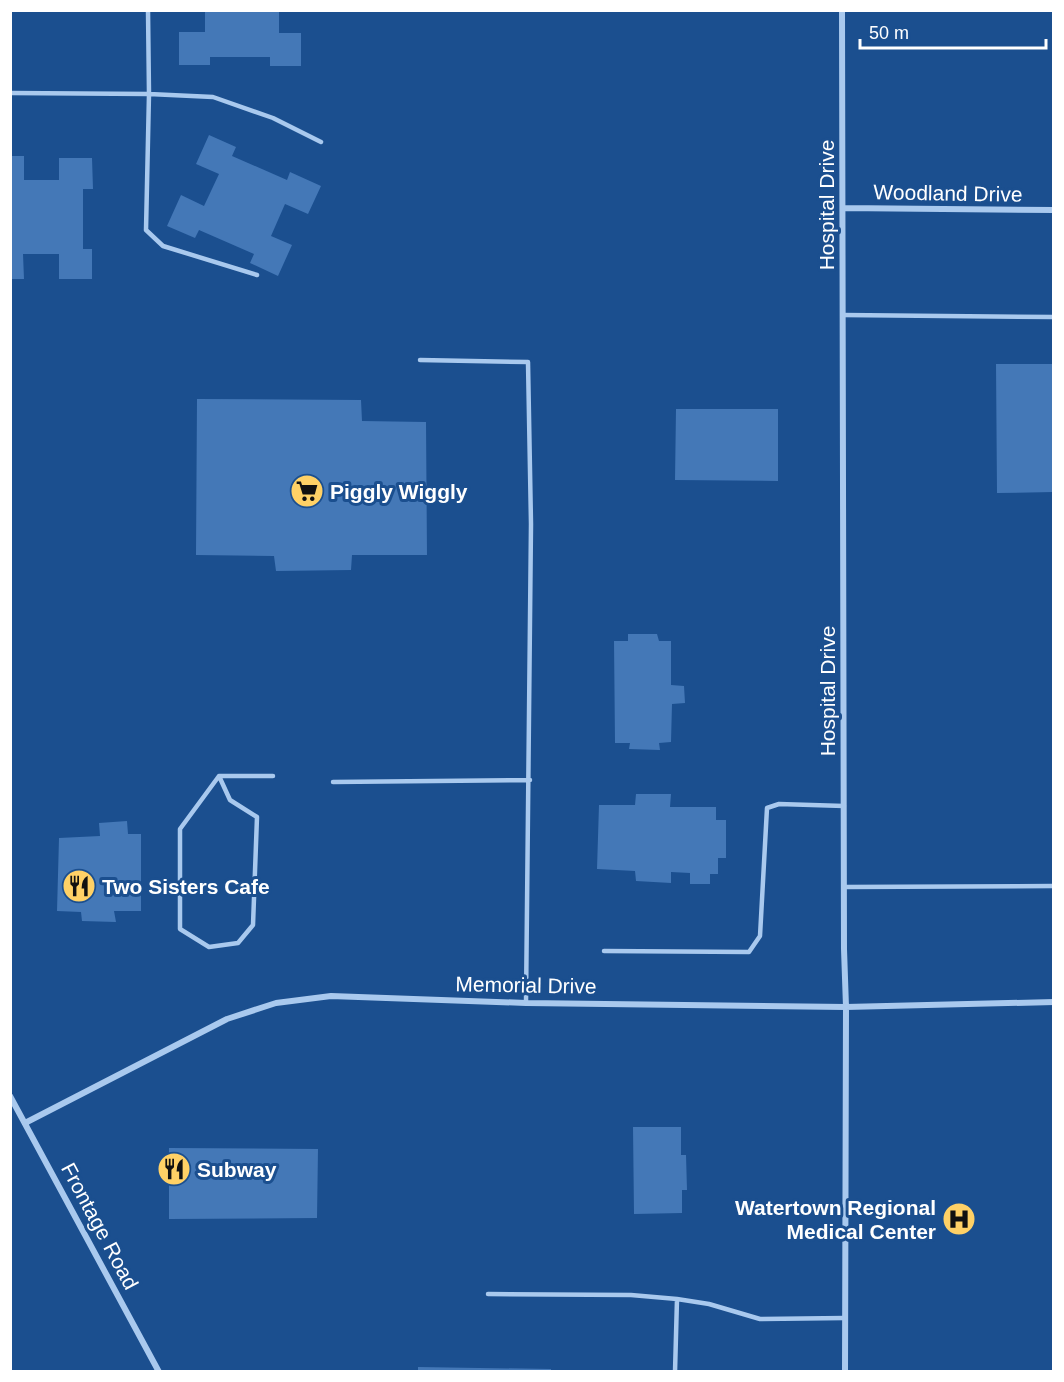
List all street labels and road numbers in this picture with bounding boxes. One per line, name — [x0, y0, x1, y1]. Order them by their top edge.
street label: Hospital Drive — [815, 140, 838, 270]
street label: Woodland Drive — [873, 180, 1023, 206]
street label: Hospital Drive — [816, 626, 839, 756]
street label: Memorial Drive — [455, 972, 597, 998]
street label: Frontage Road — [57, 1159, 143, 1293]

